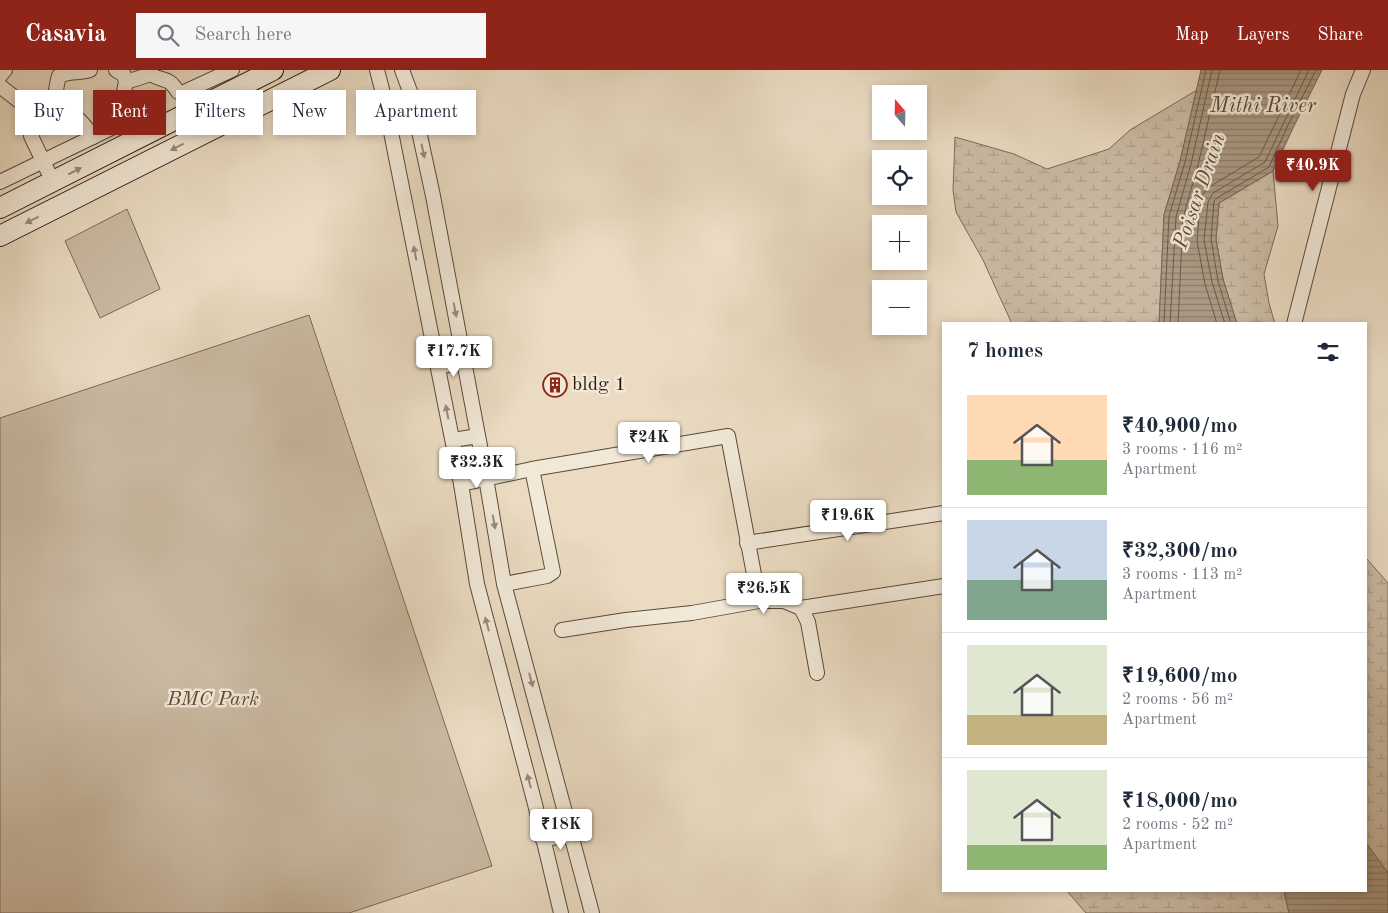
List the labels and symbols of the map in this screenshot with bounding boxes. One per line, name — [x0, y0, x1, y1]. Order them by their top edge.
north arrow — [872, 85, 928, 140]
water label: Mithi River — [1209, 96, 1317, 117]
water label: Poisar Drain — [1170, 131, 1230, 252]
one-way arrow — [170, 143, 184, 151]
one-way arrow — [419, 143, 427, 158]
pin: ₹40.9K — [1272, 150, 1354, 192]
one-way arrow — [68, 167, 82, 175]
one-way arrow — [25, 216, 39, 224]
one-way arrow — [411, 245, 419, 261]
one-way arrow — [451, 303, 459, 319]
pin: ₹17.7K — [413, 336, 495, 378]
building icon: bldg 1 — [542, 372, 568, 398]
place label: bldg 1 — [572, 375, 626, 395]
one-way arrow — [443, 405, 451, 420]
pin: ₹24K — [619, 422, 679, 464]
pin: ₹32.3K — [436, 446, 518, 489]
pin: ₹19.6K — [807, 500, 889, 542]
one-way arrow — [490, 514, 498, 530]
pin: ₹26.5K — [723, 572, 805, 615]
one-way arrow — [483, 616, 491, 631]
one-way arrow — [527, 672, 535, 687]
park label: BMC Park — [166, 690, 259, 710]
one-way arrow — [524, 773, 532, 788]
pin: ₹18K — [531, 808, 591, 851]

